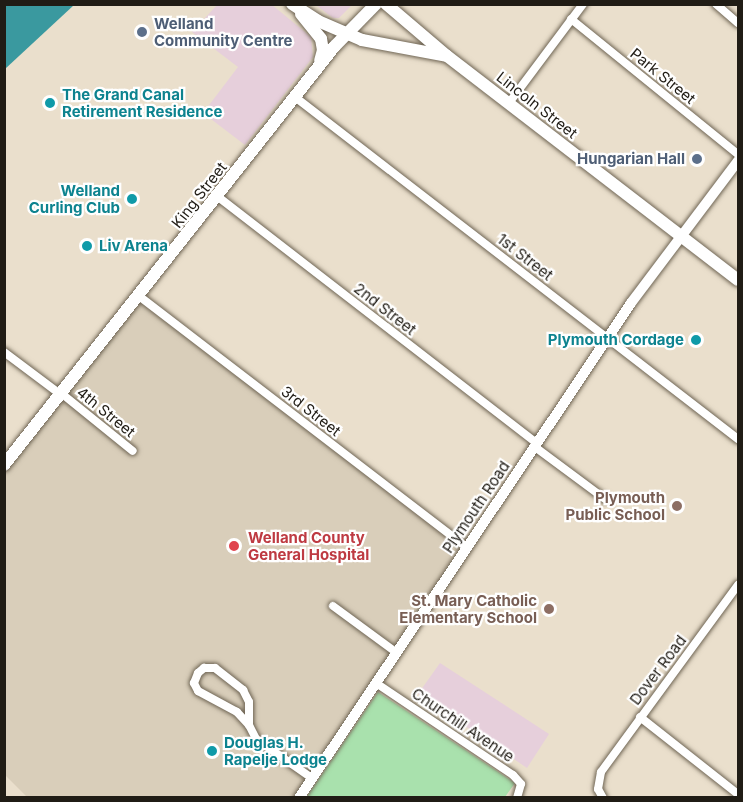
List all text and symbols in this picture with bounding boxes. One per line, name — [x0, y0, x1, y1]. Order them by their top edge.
place label: Welland Community Centre — [154, 14, 292, 49]
marker: Welland Community Centre — [135, 25, 149, 39]
street label: Park Street — [627, 44, 699, 108]
street label: Lincoln Street — [493, 68, 581, 142]
place label: The Grand Canal Retirement Residence — [62, 85, 222, 120]
marker: The Grand Canal Retirement Residence — [43, 96, 57, 110]
place label: Hungarian Hall — [577, 150, 685, 168]
marker: Hungarian Hall — [690, 152, 704, 166]
street label: King Street — [168, 159, 230, 231]
place label: Welland Curling Club — [29, 181, 120, 216]
marker: Welland Curling Club — [125, 192, 139, 206]
street label: 1st Street — [494, 230, 556, 284]
place label: Liv Arena — [99, 237, 168, 255]
marker: Liv Arena — [80, 239, 94, 253]
street label: 2nd Street — [350, 279, 420, 339]
place label: Plymouth Cordage — [548, 331, 684, 349]
marker: Plymouth Cordage — [689, 333, 703, 347]
street label: 3rd Street — [278, 382, 344, 440]
street label: 4th Street — [73, 383, 139, 441]
street label: Plymouth Road — [439, 458, 513, 556]
place label: Plymouth Public School — [566, 488, 665, 523]
marker: Plymouth Public School — [670, 499, 684, 513]
place label: Welland County General Hospital — [248, 528, 369, 563]
marker: Welland County General Hospital — [225, 537, 243, 555]
place label: St. Mary Catholic Elementary School — [399, 591, 537, 626]
marker: St. Mary Catholic Elementary School — [542, 602, 556, 616]
street label: Dover Road — [626, 632, 690, 708]
street label: Churchill Avenue — [408, 684, 518, 766]
place label: Douglas H. Rapelje Lodge — [224, 733, 327, 768]
marker: Douglas H. Rapelje Lodge — [205, 744, 219, 758]

